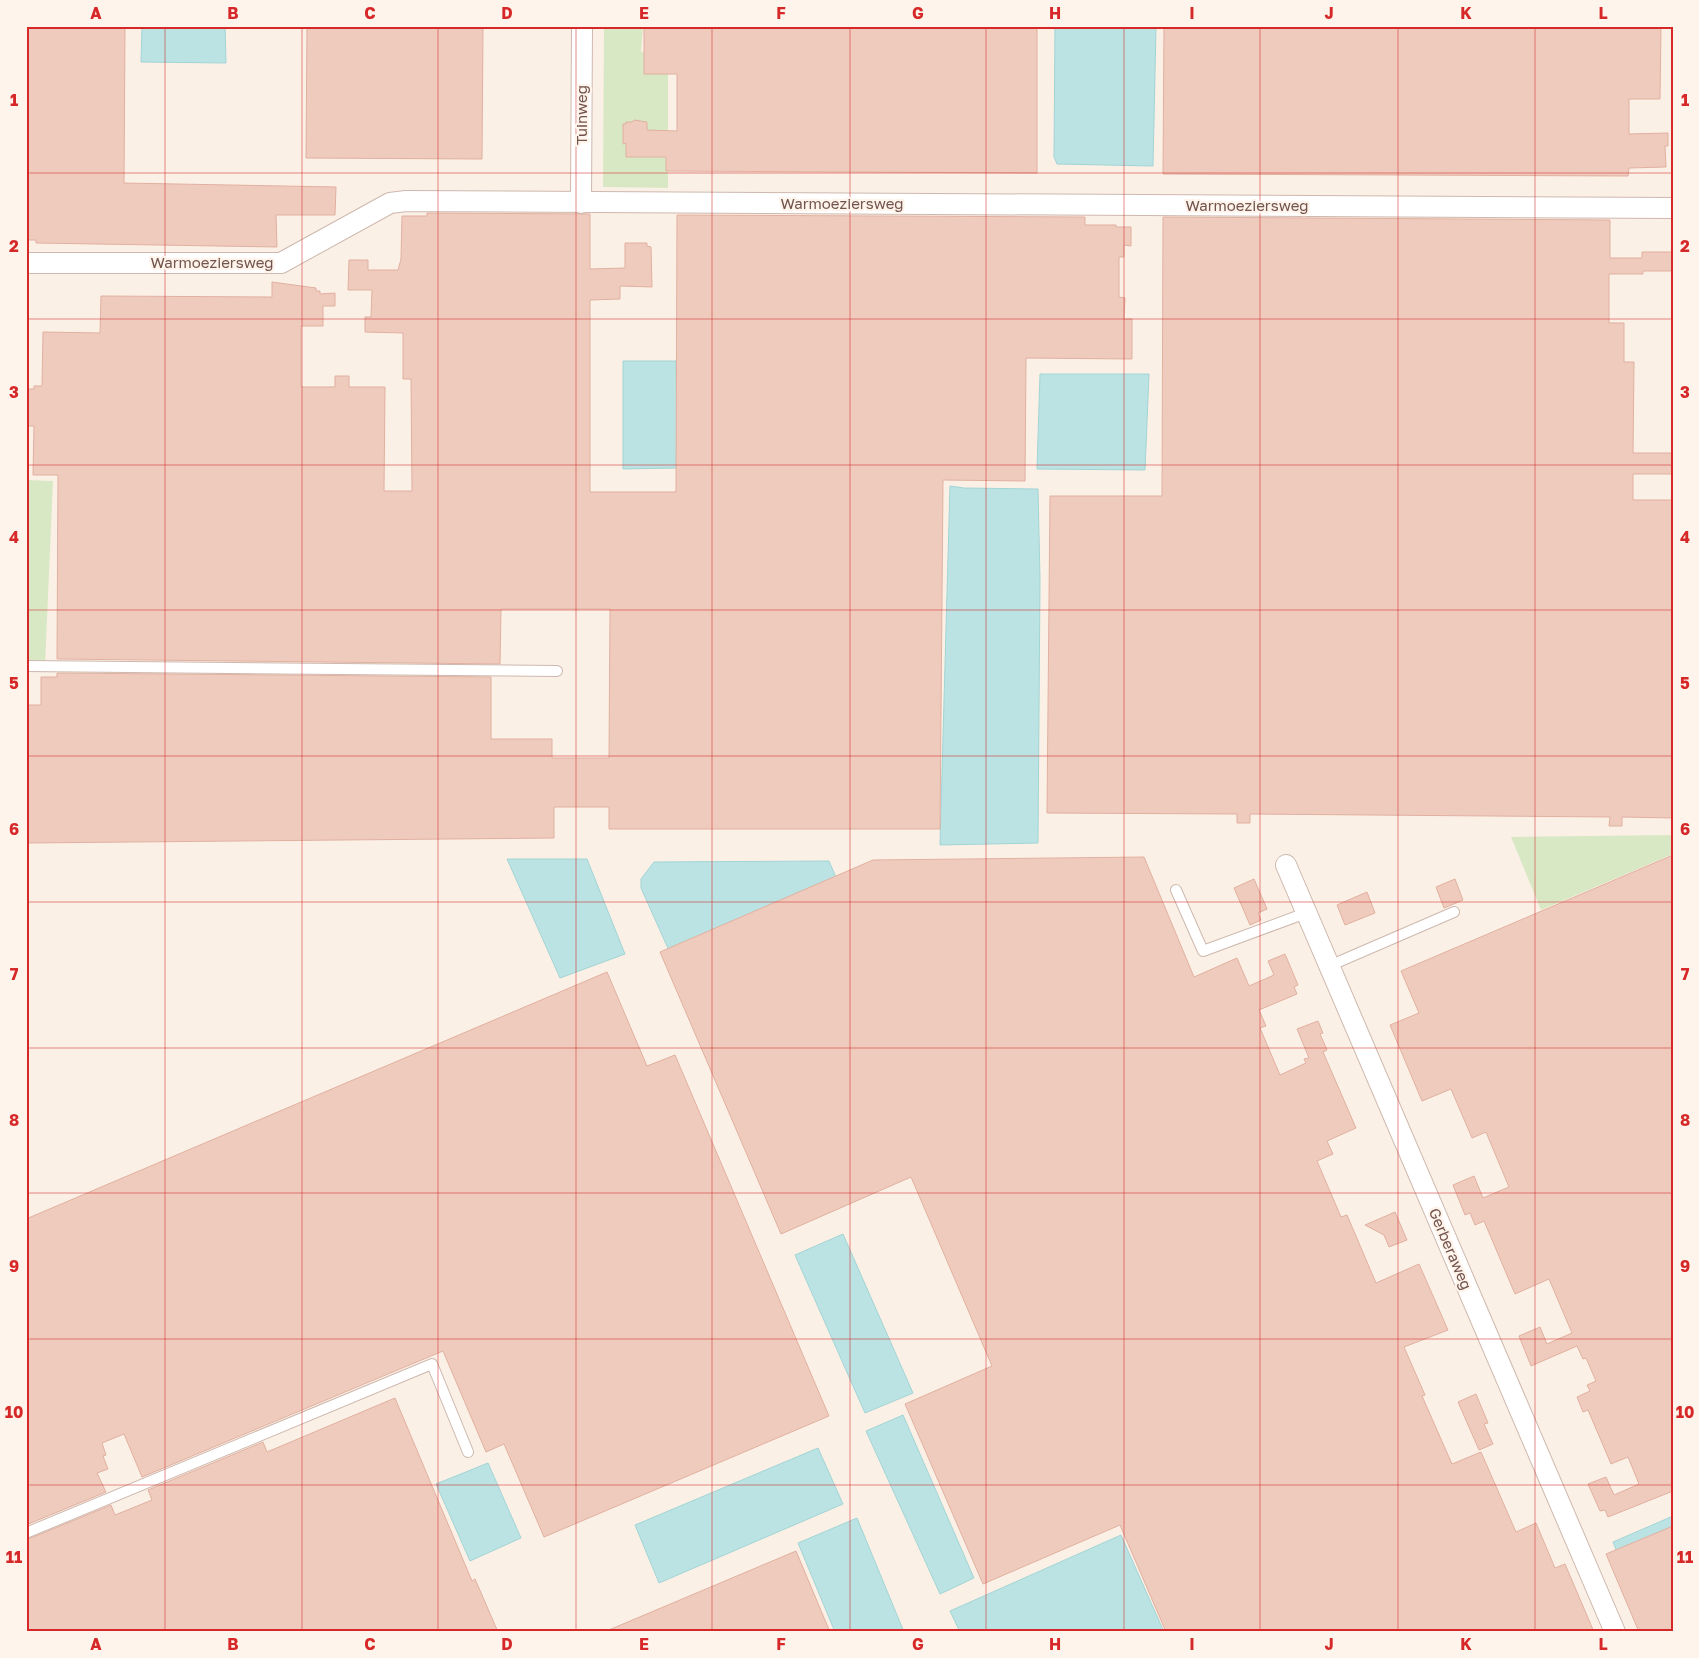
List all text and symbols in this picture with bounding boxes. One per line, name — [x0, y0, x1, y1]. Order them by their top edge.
text: A — [90, 3, 102, 23]
text: B — [227, 3, 239, 23]
text: C — [364, 3, 376, 23]
text: D — [501, 3, 513, 23]
text: E — [639, 3, 649, 23]
text: F — [776, 3, 786, 23]
text: G — [912, 3, 924, 23]
text: H — [1049, 3, 1061, 23]
text: I — [1189, 3, 1195, 23]
text: J — [1324, 3, 1334, 23]
text: K — [1460, 3, 1472, 23]
text: L — [1598, 3, 1608, 23]
street label: Tuinweg — [572, 85, 590, 145]
text: 1 — [10, 90, 18, 110]
text: 1 — [1681, 90, 1689, 110]
street label: Warmoeziersweg — [780, 194, 904, 212]
street label: Warmoeziersweg — [1185, 196, 1309, 214]
text: 2 — [9, 236, 19, 256]
text: 2 — [1680, 236, 1690, 256]
street label: Warmoeziersweg — [150, 253, 274, 271]
text: 3 — [9, 382, 19, 402]
text: 3 — [1680, 382, 1690, 402]
text: 4 — [9, 527, 19, 547]
text: 4 — [1680, 527, 1690, 547]
text: 5 — [9, 673, 19, 693]
text: 5 — [1680, 673, 1690, 693]
text: 6 — [9, 819, 19, 839]
text: 6 — [1680, 819, 1690, 839]
text: 7 — [10, 964, 19, 984]
text: 7 — [1681, 964, 1690, 984]
text: 8 — [9, 1110, 19, 1130]
text: 8 — [1680, 1110, 1690, 1130]
street label: Gerberaweg — [1426, 1205, 1476, 1292]
text: 9 — [9, 1256, 19, 1276]
text: 9 — [1680, 1256, 1690, 1276]
text: 10 — [5, 1402, 23, 1422]
text: 10 — [1676, 1402, 1694, 1422]
text: 11 — [6, 1547, 22, 1567]
text: 11 — [1677, 1547, 1693, 1567]
text: A — [90, 1634, 102, 1654]
text: B — [227, 1634, 239, 1654]
text: C — [364, 1634, 376, 1654]
text: D — [501, 1634, 513, 1654]
text: E — [639, 1634, 649, 1654]
text: F — [776, 1634, 786, 1654]
text: G — [912, 1634, 924, 1654]
text: H — [1049, 1634, 1061, 1654]
text: I — [1189, 1634, 1195, 1654]
text: J — [1324, 1634, 1334, 1654]
text: K — [1460, 1634, 1472, 1654]
text: L — [1598, 1634, 1608, 1654]

